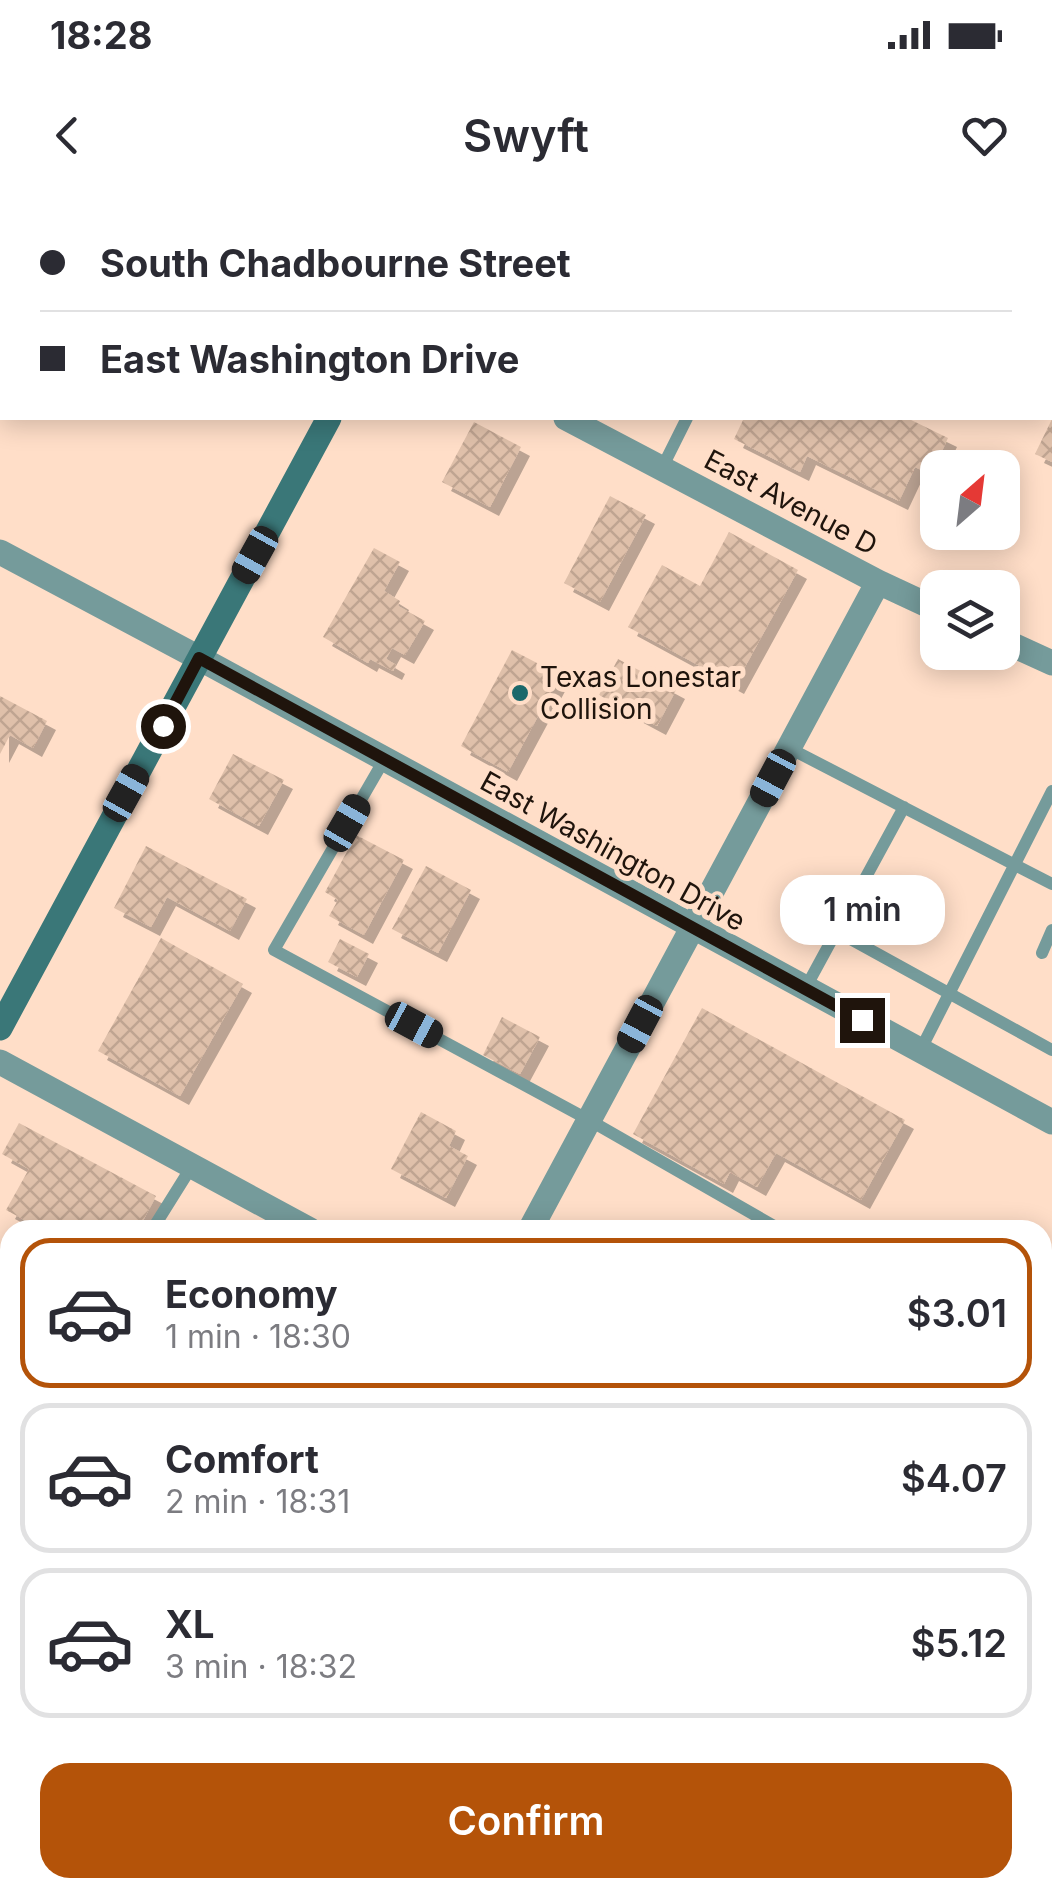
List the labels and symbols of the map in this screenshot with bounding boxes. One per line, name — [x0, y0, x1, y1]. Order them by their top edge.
street label: East Avenue D — [699, 442, 883, 562]
north arrow — [920, 450, 1020, 550]
car — [227, 521, 283, 589]
place label: Texas Lonestar Collision — [540, 660, 741, 726]
marker: Texas Lonestar Collision — [509, 682, 531, 704]
route start — [141, 704, 186, 749]
car — [746, 744, 800, 812]
car — [98, 759, 154, 827]
street label: East Washington Drive — [475, 764, 751, 938]
car — [319, 790, 375, 856]
callout: 1 min — [780, 875, 944, 945]
car — [613, 990, 667, 1058]
car — [380, 998, 448, 1052]
route end — [840, 998, 885, 1043]

